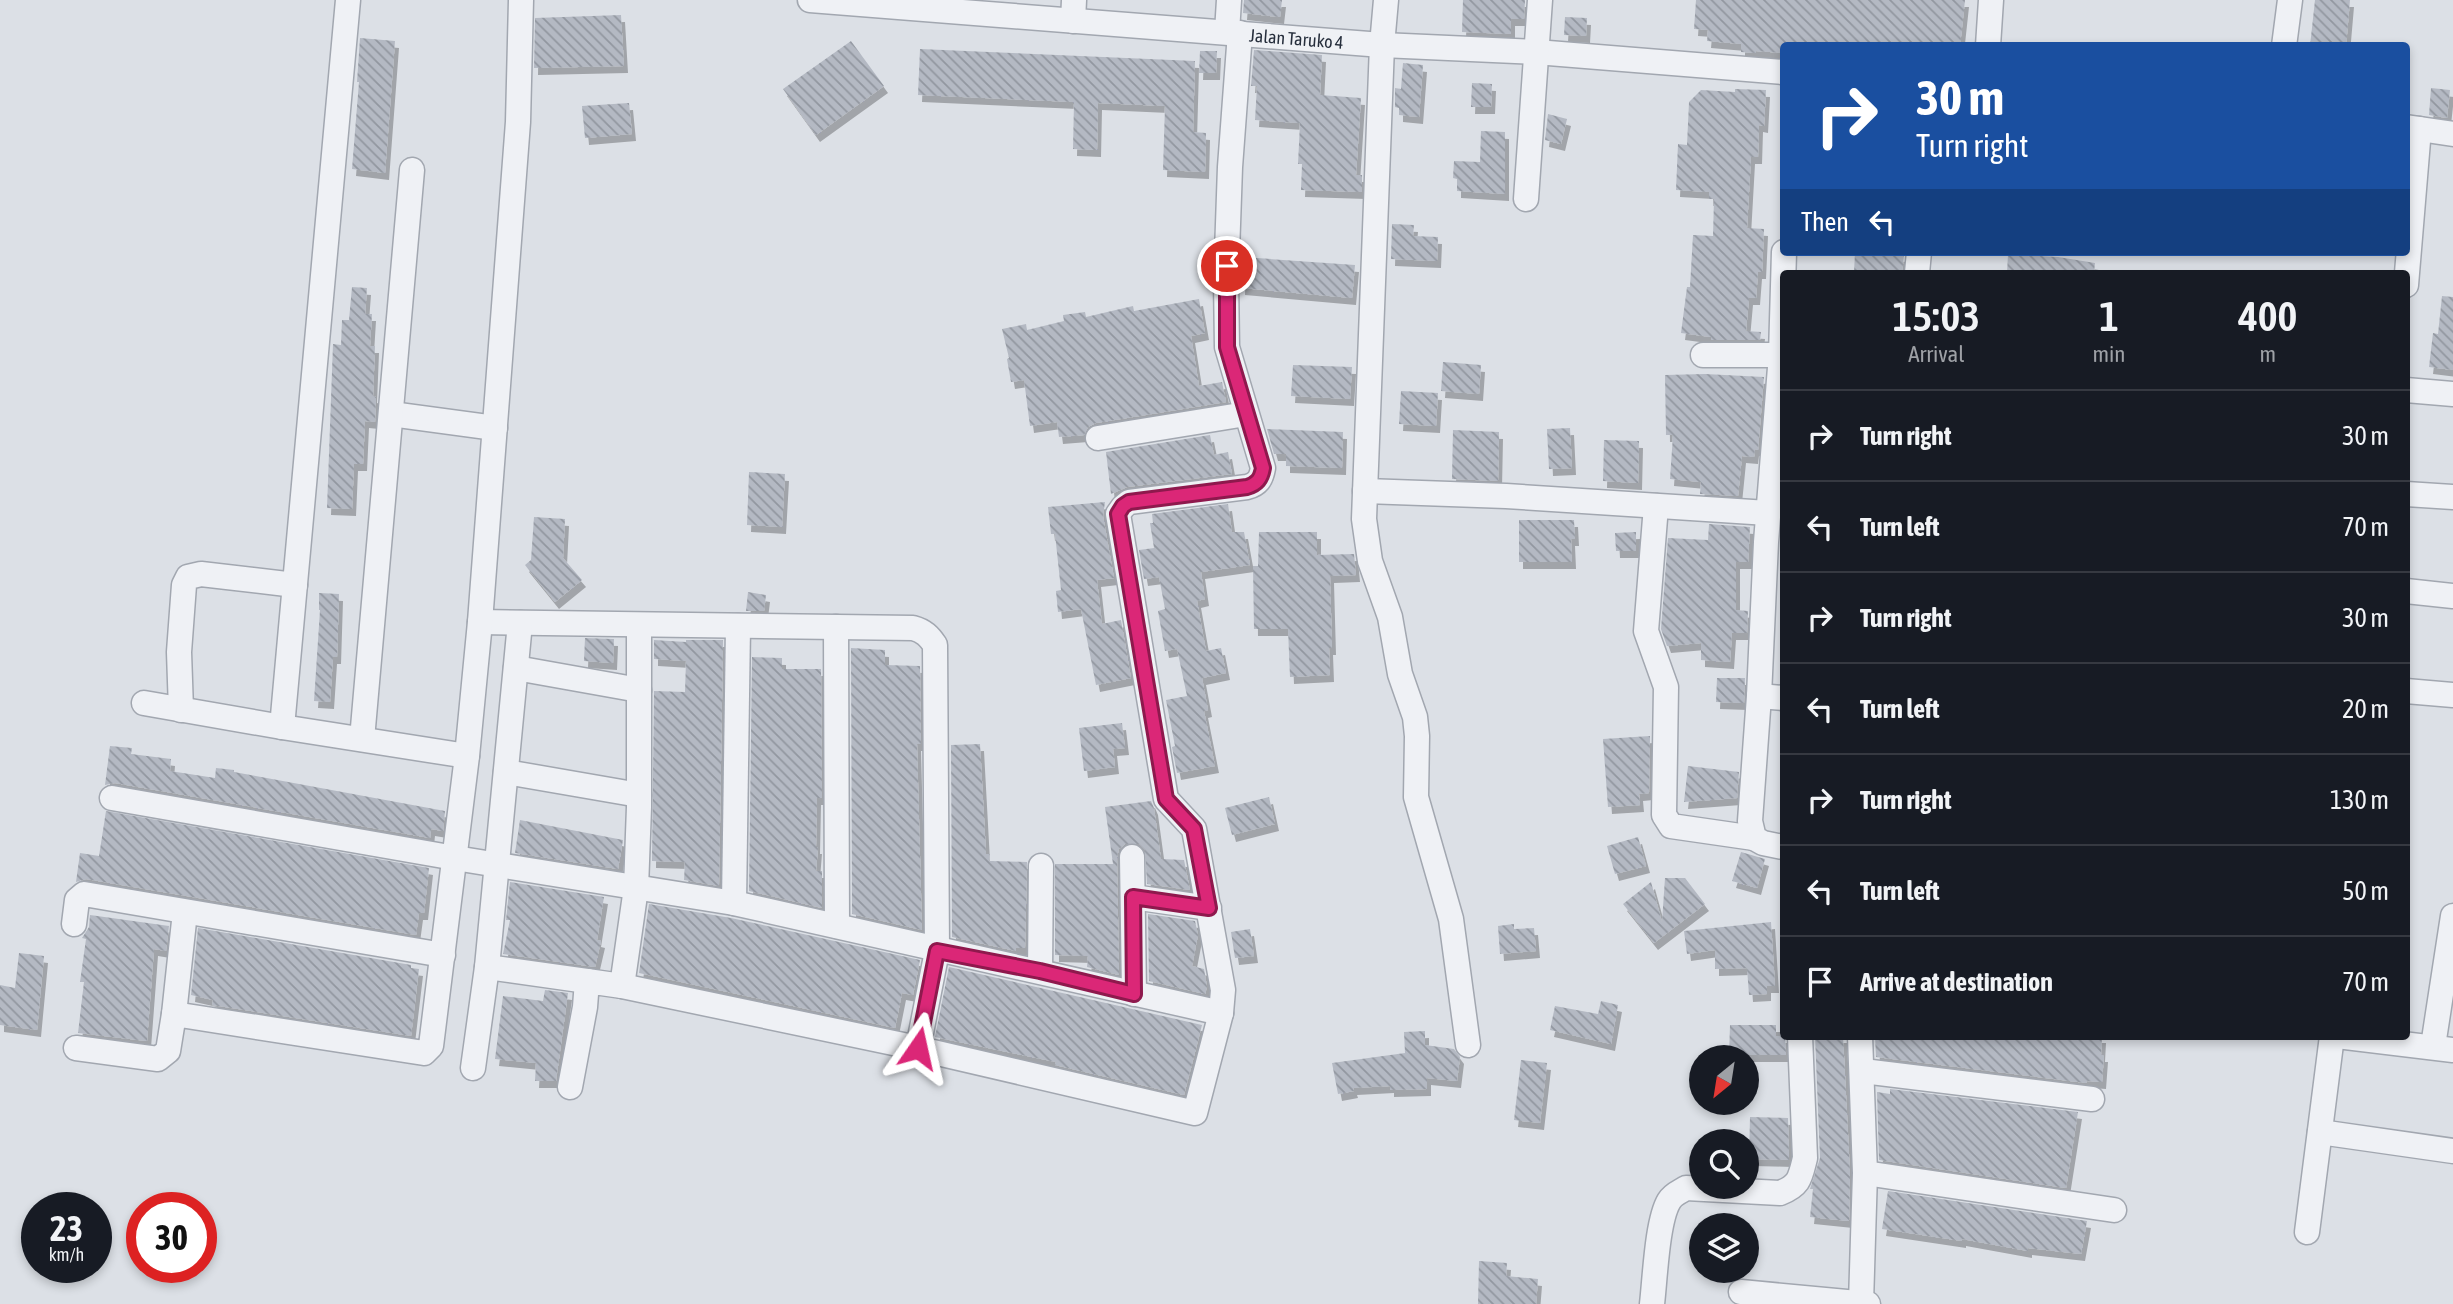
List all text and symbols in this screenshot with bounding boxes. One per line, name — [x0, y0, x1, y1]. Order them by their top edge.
street label: Jalan Taruko 4 — [1249, 24, 1344, 52]
text: 30 m — [1916, 69, 2004, 125]
icon: right — [1801, 70, 1892, 161]
text: Turn right — [1916, 127, 2029, 164]
icon: left — [1863, 203, 1901, 241]
text: Then — [1801, 207, 1849, 237]
pin — [1197, 236, 1257, 296]
icon: arrive — [1208, 247, 1246, 285]
text: 15:03 — [1893, 292, 1980, 340]
text: 1 — [2099, 292, 2119, 340]
text: 400 — [2238, 292, 2297, 340]
text: Arrival — [1908, 341, 1964, 367]
text: min — [2093, 341, 2126, 367]
text: m — [2259, 341, 2276, 367]
icon: right — [1801, 417, 1839, 455]
text: Turn right — [1860, 421, 1951, 451]
text: 30 m — [2342, 421, 2389, 451]
icon: left — [1801, 508, 1839, 546]
text: Turn left — [1860, 512, 1940, 542]
text: 70 m — [2342, 512, 2389, 542]
icon: right — [1801, 599, 1839, 637]
text: Turn right — [1860, 603, 1951, 633]
text: 30 m — [2342, 603, 2389, 633]
icon: left — [1801, 690, 1839, 728]
text: Turn left — [1860, 694, 1940, 724]
text: 20 m — [2342, 694, 2389, 724]
icon: right — [1801, 781, 1839, 819]
text: Turn right — [1860, 785, 1951, 815]
text: 130 m — [2330, 785, 2389, 815]
icon: left — [1801, 872, 1839, 910]
text: Turn left — [1860, 876, 1940, 906]
text: 50 m — [2342, 876, 2389, 906]
icon: arrive — [1801, 963, 1839, 1001]
text: Arrive at destination — [1860, 967, 2053, 997]
text: 70 m — [2342, 967, 2389, 997]
position arrow — [881, 1011, 955, 1085]
north arrow — [1689, 1045, 1759, 1115]
map controls — [1689, 1045, 1759, 1283]
button: search — [1689, 1129, 1759, 1199]
speed limit sign: 30 — [126, 1192, 217, 1283]
text: 23 — [50, 1208, 83, 1248]
button: layers — [1689, 1213, 1759, 1283]
text: km/h — [49, 1244, 84, 1265]

